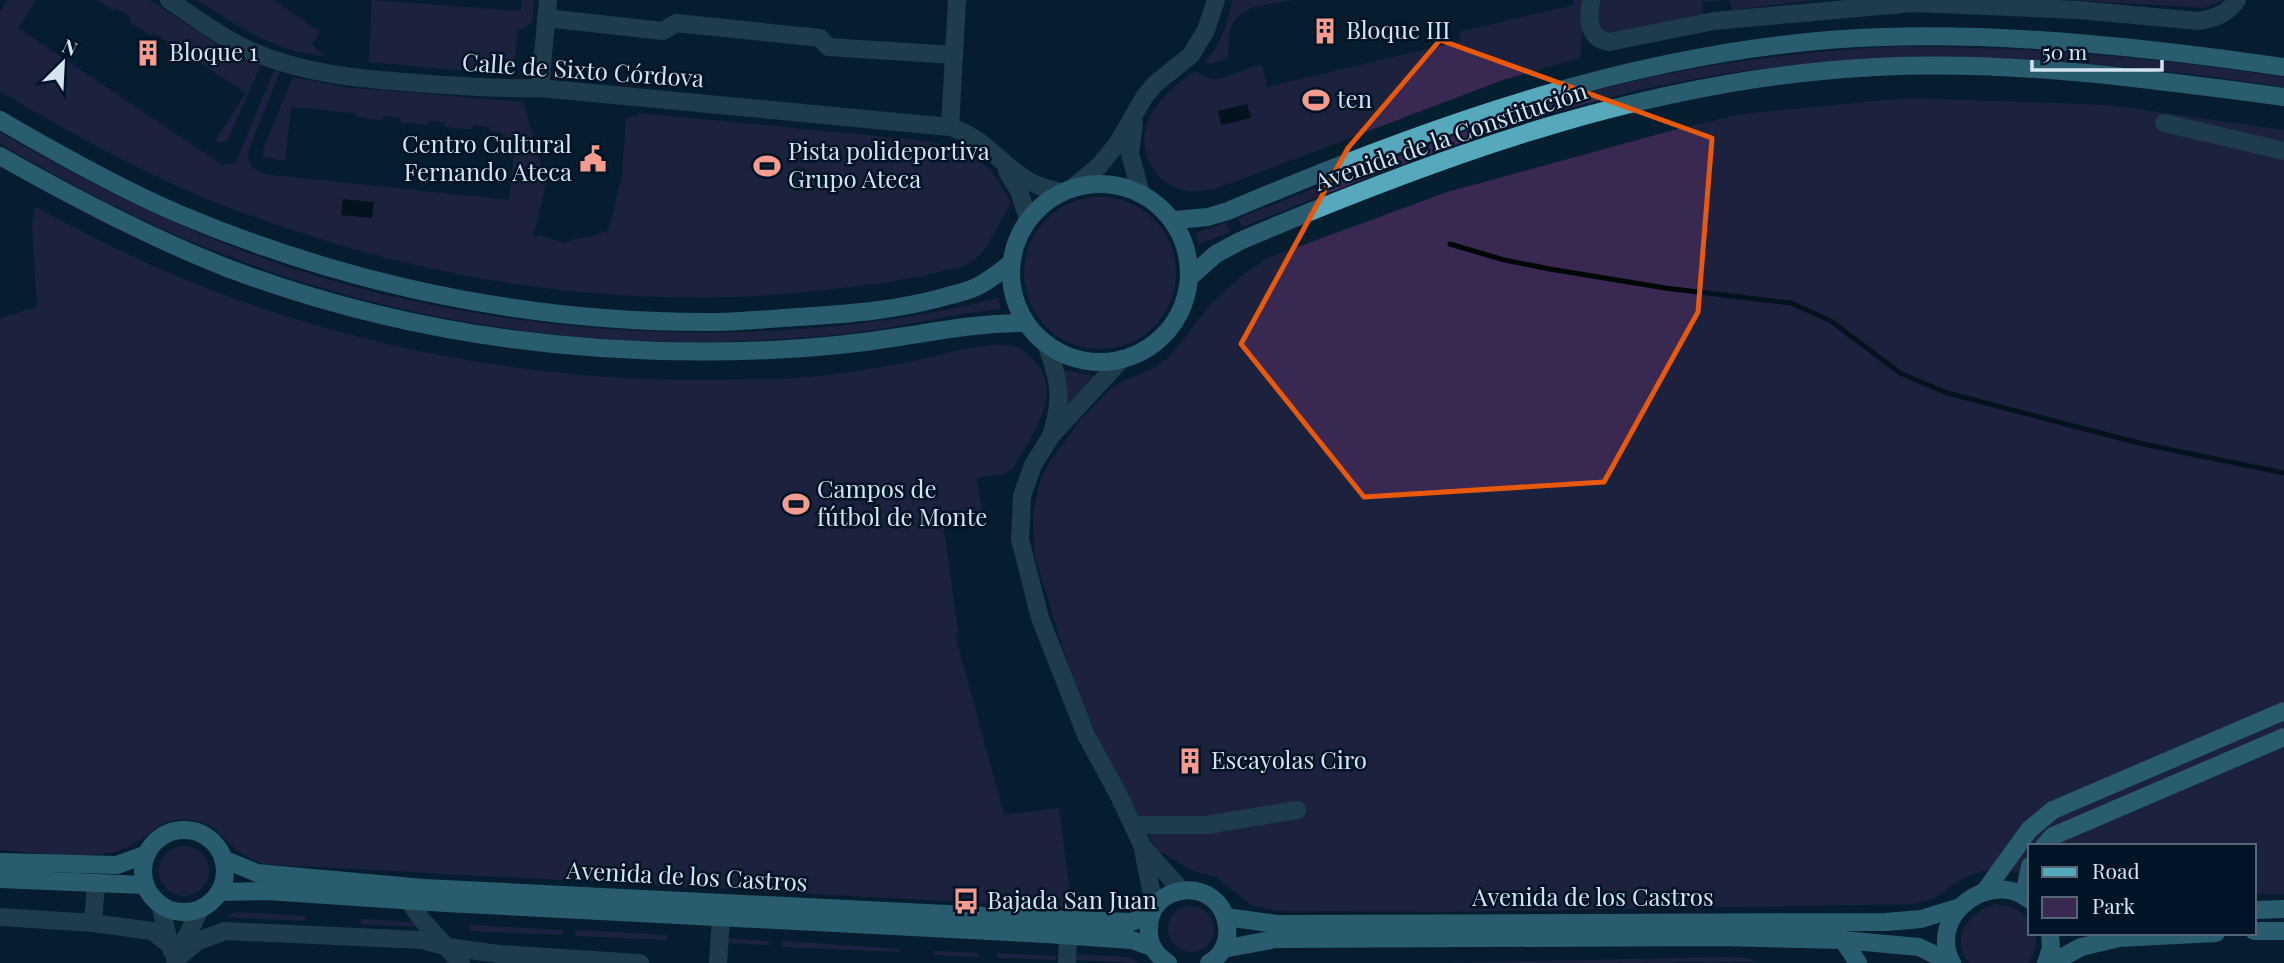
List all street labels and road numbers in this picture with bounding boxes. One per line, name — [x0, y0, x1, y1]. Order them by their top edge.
street label: Calle de Sixto Córdova — [461, 45, 705, 93]
street label: Avenida de la Constitución — [1309, 73, 1591, 197]
street label: Avenida de los Castros — [565, 853, 808, 897]
street label: Avenida de los Castros — [1471, 880, 1714, 912]

